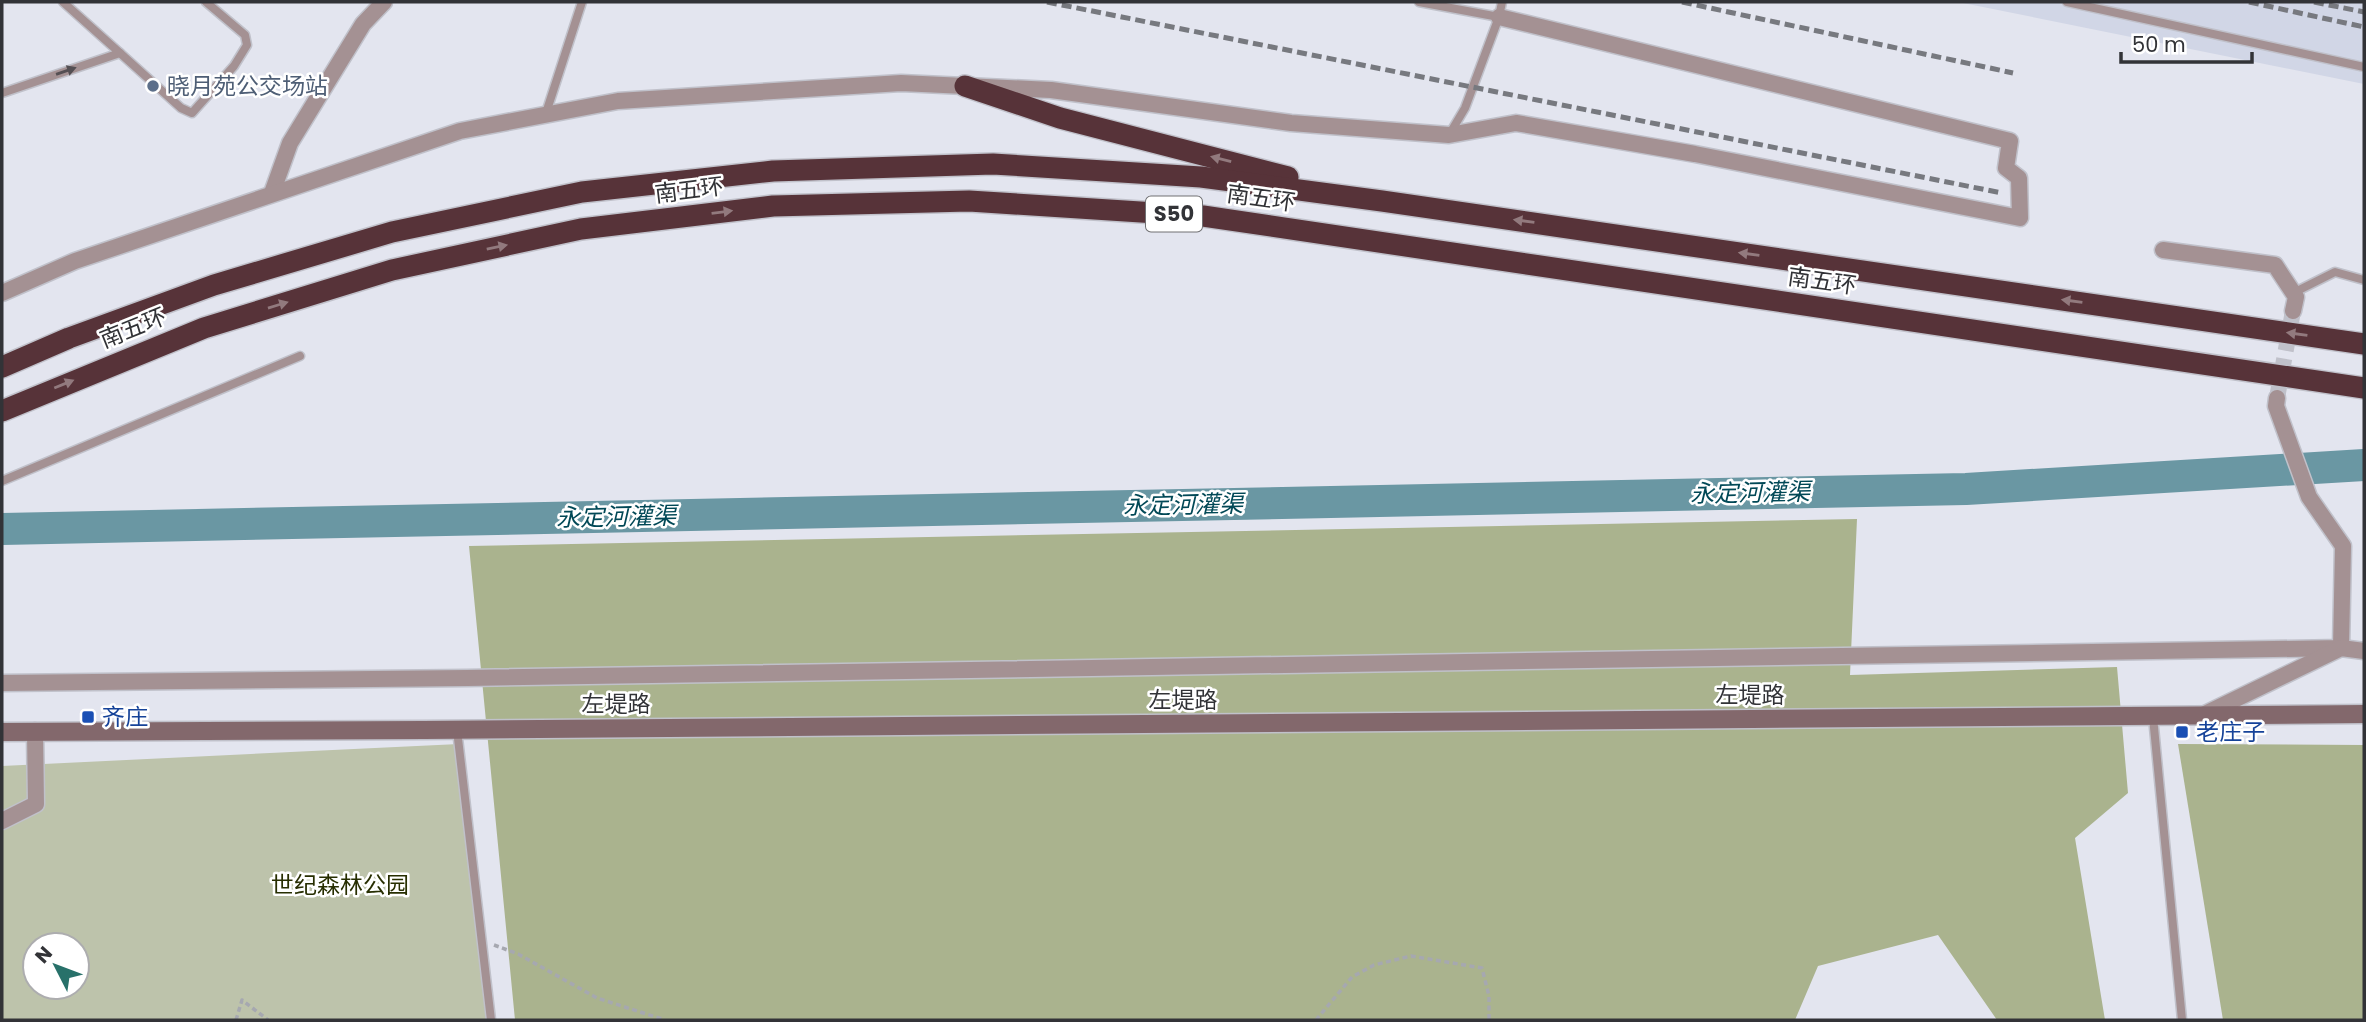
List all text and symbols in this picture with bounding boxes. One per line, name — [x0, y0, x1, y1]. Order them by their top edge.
scale bar — [2121, 21, 2252, 65]
text: 50 m — [2132, 30, 2186, 59]
one-way arrow — [56, 65, 77, 76]
place label: 晓月苑公交场站 — [167, 70, 328, 102]
marker: 晓月苑公交场站 — [145, 78, 161, 94]
one-way arrow — [1210, 153, 1232, 164]
street label: 南五环 — [653, 170, 725, 210]
street label: 南五环 — [1225, 177, 1297, 219]
road number: S50 — [1146, 196, 1202, 232]
one-way arrow — [711, 207, 733, 218]
one-way arrow — [1513, 216, 1535, 227]
one-way arrow — [486, 242, 508, 253]
one-way arrow — [1738, 248, 1760, 259]
street label: 南五环 — [1786, 260, 1858, 302]
one-way arrow — [2060, 295, 2082, 306]
street label: 南五环 — [95, 300, 171, 356]
one-way arrow — [267, 300, 288, 310]
one-way arrow — [2286, 328, 2308, 339]
one-way arrow — [54, 378, 75, 389]
water label: 永定河灌渠 — [1690, 475, 1813, 510]
water label: 永定河灌渠 — [1123, 487, 1246, 522]
water label: 永定河灌渠 — [556, 499, 679, 534]
street label: 左堤路 — [1716, 679, 1785, 711]
street label: 左堤路 — [1149, 684, 1218, 716]
street label: 左堤路 — [582, 688, 651, 720]
place label: 齐庄 — [102, 701, 148, 733]
marker: 齐庄 — [80, 709, 96, 725]
place label: 老庄子 — [2196, 716, 2265, 748]
marker: 老庄子 — [2174, 724, 2190, 740]
park label: 世纪森林公园 — [271, 869, 409, 901]
north arrow — [21, 931, 91, 1001]
text: N — [29, 941, 59, 969]

